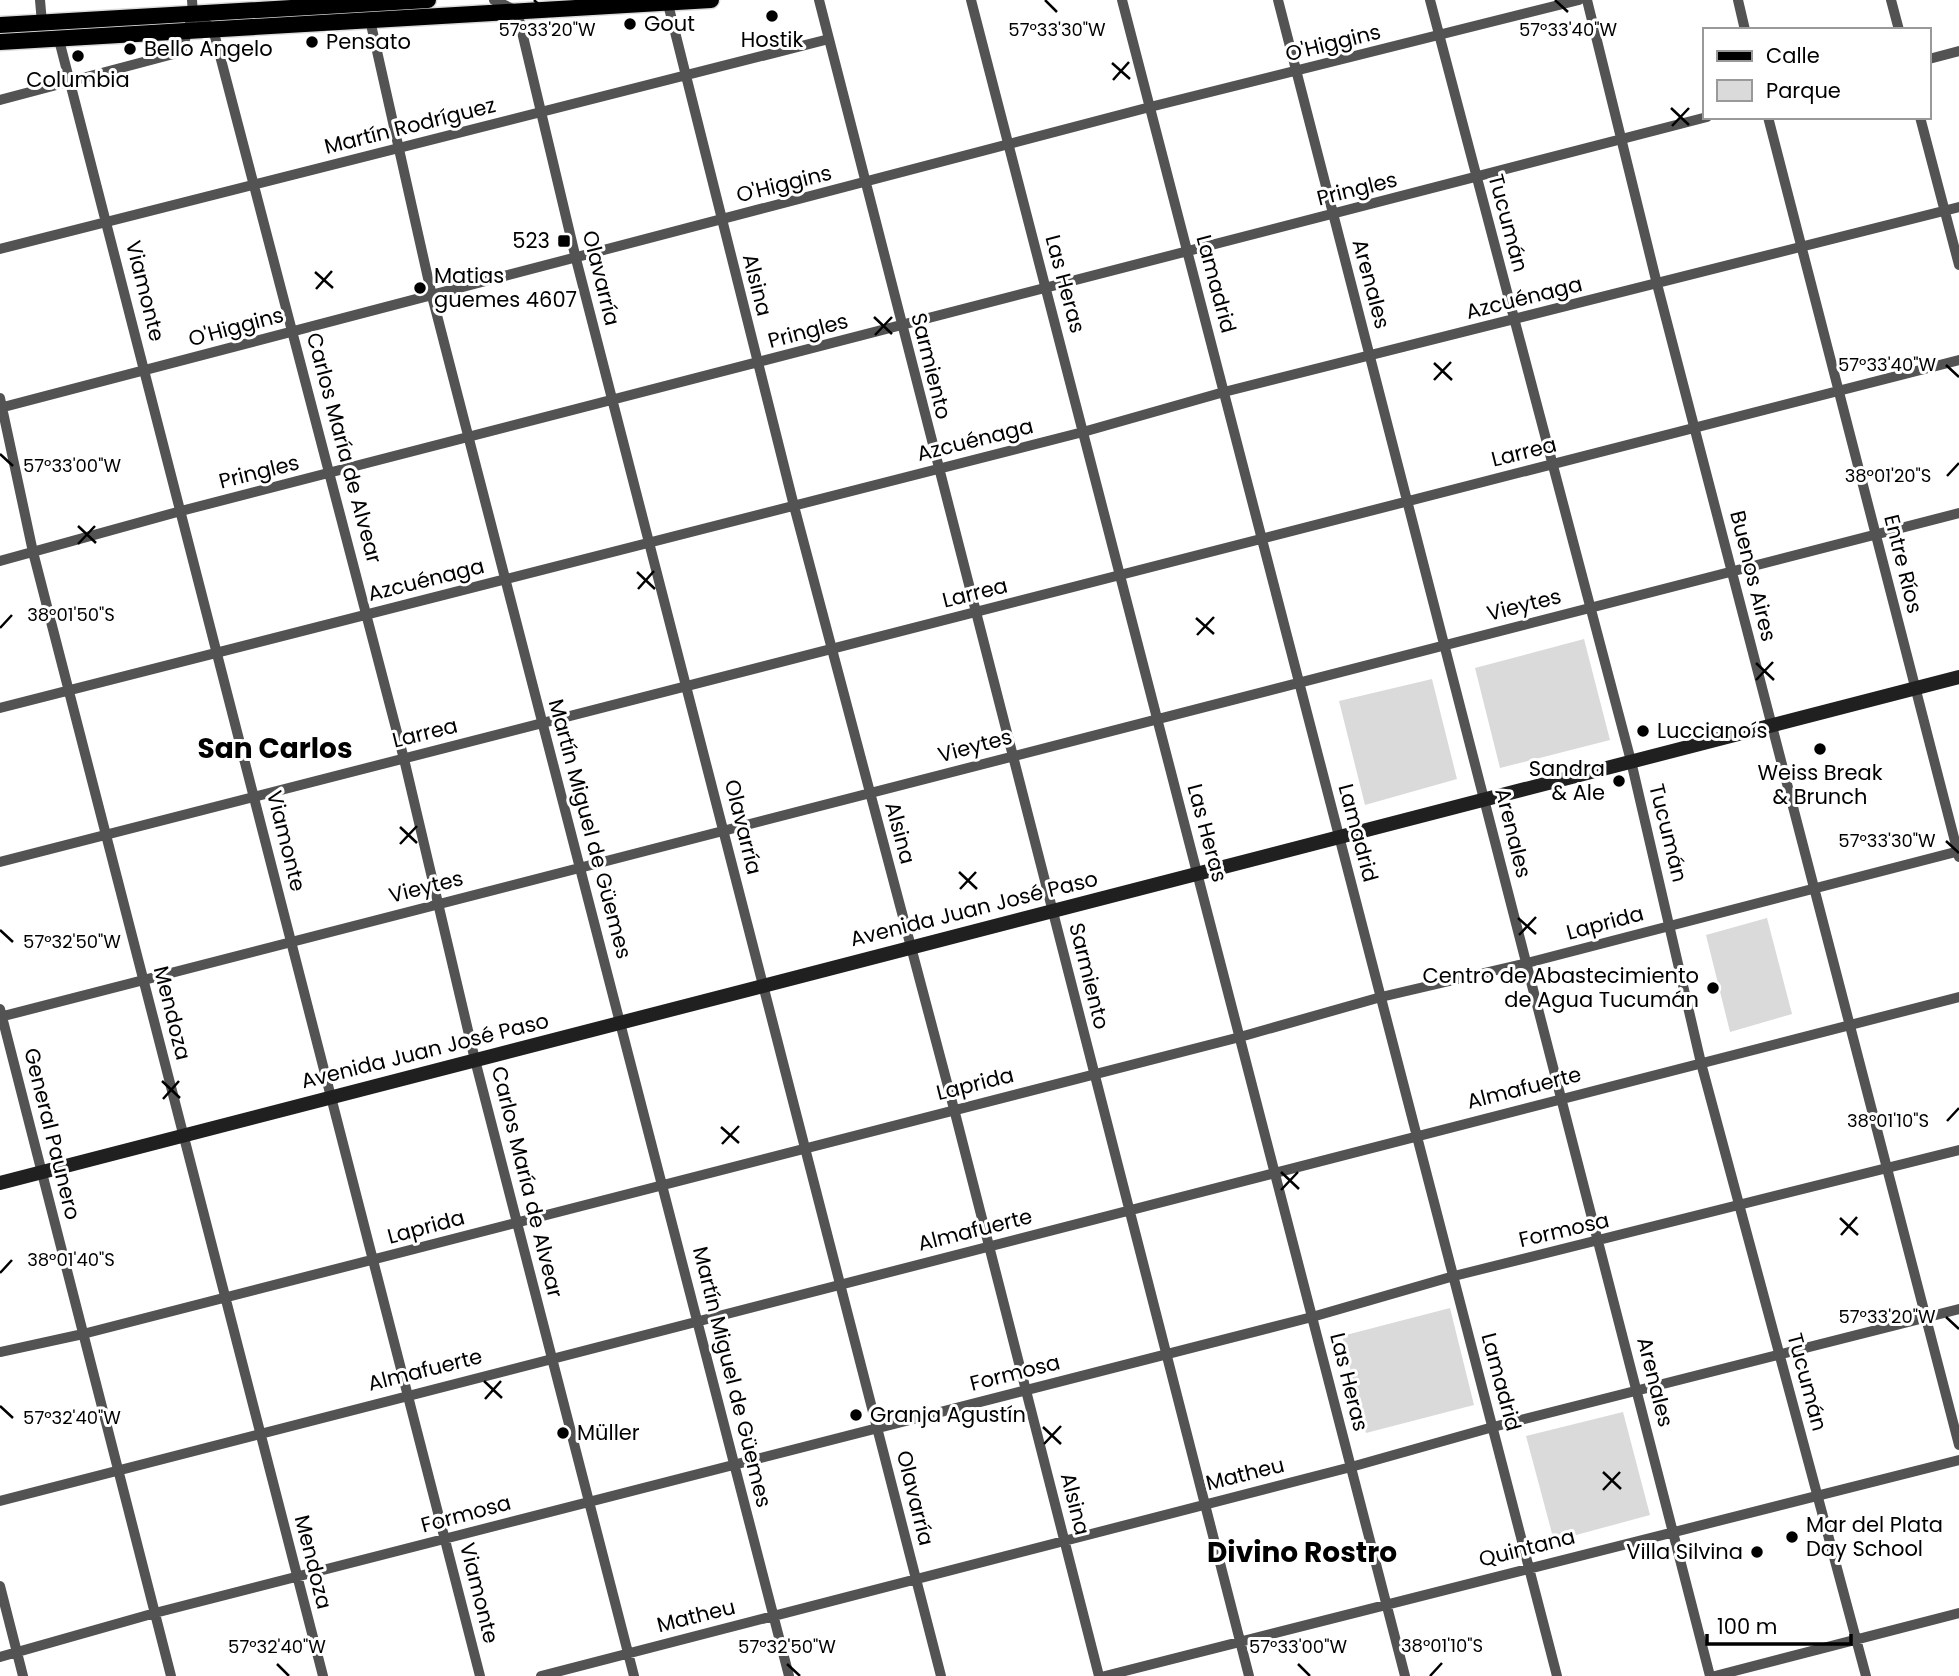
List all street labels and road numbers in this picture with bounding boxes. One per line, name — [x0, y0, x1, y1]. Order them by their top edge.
street label: O'Higgins — [1282, 17, 1384, 68]
street label: Martín Rodríguez — [321, 90, 499, 161]
street label: O'Higgins — [733, 158, 835, 209]
street label: Pringles — [1314, 165, 1400, 212]
street label: Tucumán — [1482, 171, 1535, 275]
street label: Olavarría — [576, 227, 627, 328]
street label: Las Heras — [1038, 232, 1092, 336]
street label: Lamadrid — [1189, 232, 1243, 336]
street label: Arenales — [1346, 236, 1397, 332]
street label: Viamonte — [119, 238, 172, 344]
street label: Alsina — [736, 251, 779, 319]
street label: Azcuénaga — [1463, 269, 1585, 326]
street label: O'Higgins — [185, 300, 287, 353]
street label: Pringles — [765, 306, 851, 355]
street label: Sarmiento — [904, 310, 959, 422]
street label: Carlos María de Alvear — [300, 329, 389, 566]
street label: Azcuénaga — [914, 411, 1036, 468]
street label: Larrea — [1488, 429, 1559, 474]
street label: Pringles — [216, 448, 302, 495]
street label: Buenos Aires — [1723, 507, 1784, 644]
street label: Entre Ríos — [1877, 512, 1930, 616]
street label: Azcuénaga — [365, 551, 487, 608]
street label: Larrea — [939, 570, 1010, 615]
street label: Vieytes — [1484, 581, 1564, 628]
street label: Martín Miguel de Güemes — [542, 696, 639, 962]
street label: Larrea — [389, 710, 460, 755]
street label: Vieytes — [934, 722, 1015, 769]
street label: Olavarría — [718, 776, 769, 877]
street label: Las Heras — [1180, 781, 1234, 885]
street label: Lamadrid — [1331, 781, 1385, 885]
street label: Tucumán — [1642, 781, 1695, 885]
street label: Arenales — [1488, 785, 1539, 881]
street label: Viamonte — [260, 788, 313, 894]
street label: Alsina — [878, 799, 923, 867]
street label: Vieytes — [386, 863, 466, 910]
street label: Avenida Juan José Paso — [847, 864, 1101, 953]
street label: Laprida — [1563, 898, 1647, 947]
street label: Sarmiento — [1062, 920, 1117, 1032]
street label: Mendoza — [147, 963, 198, 1063]
street label: Avenida Juan José Paso — [298, 1006, 552, 1095]
street label: General Paunero — [17, 1045, 88, 1223]
street label: Almafuerte — [1464, 1059, 1584, 1116]
street label: Laprida — [933, 1060, 1017, 1107]
street label: Carlos María de Alvear — [485, 1063, 570, 1301]
street label: Almafuerte — [915, 1201, 1035, 1258]
street label: Laprida — [384, 1202, 468, 1251]
street label: Formosa — [1516, 1205, 1612, 1254]
street label: Martín Miguel de Güemes — [686, 1243, 779, 1510]
street label: Las Heras — [1323, 1330, 1376, 1434]
street label: Lamadrid — [1474, 1330, 1528, 1434]
street label: Tucumán — [1781, 1330, 1834, 1434]
street label: Arenales — [1630, 1334, 1681, 1430]
street label: Almafuerte — [365, 1341, 485, 1398]
street label: Formosa — [967, 1347, 1063, 1398]
street label: Olavarría — [890, 1447, 941, 1548]
street label: Matheu — [1203, 1450, 1287, 1497]
street label: Alsina — [1054, 1470, 1097, 1538]
street label: Formosa — [418, 1488, 514, 1539]
street label: Mendoza — [288, 1512, 339, 1612]
street label: Quintana — [1476, 1522, 1578, 1573]
street label: Viamonte — [453, 1540, 506, 1646]
street label: Matheu — [654, 1592, 738, 1639]

